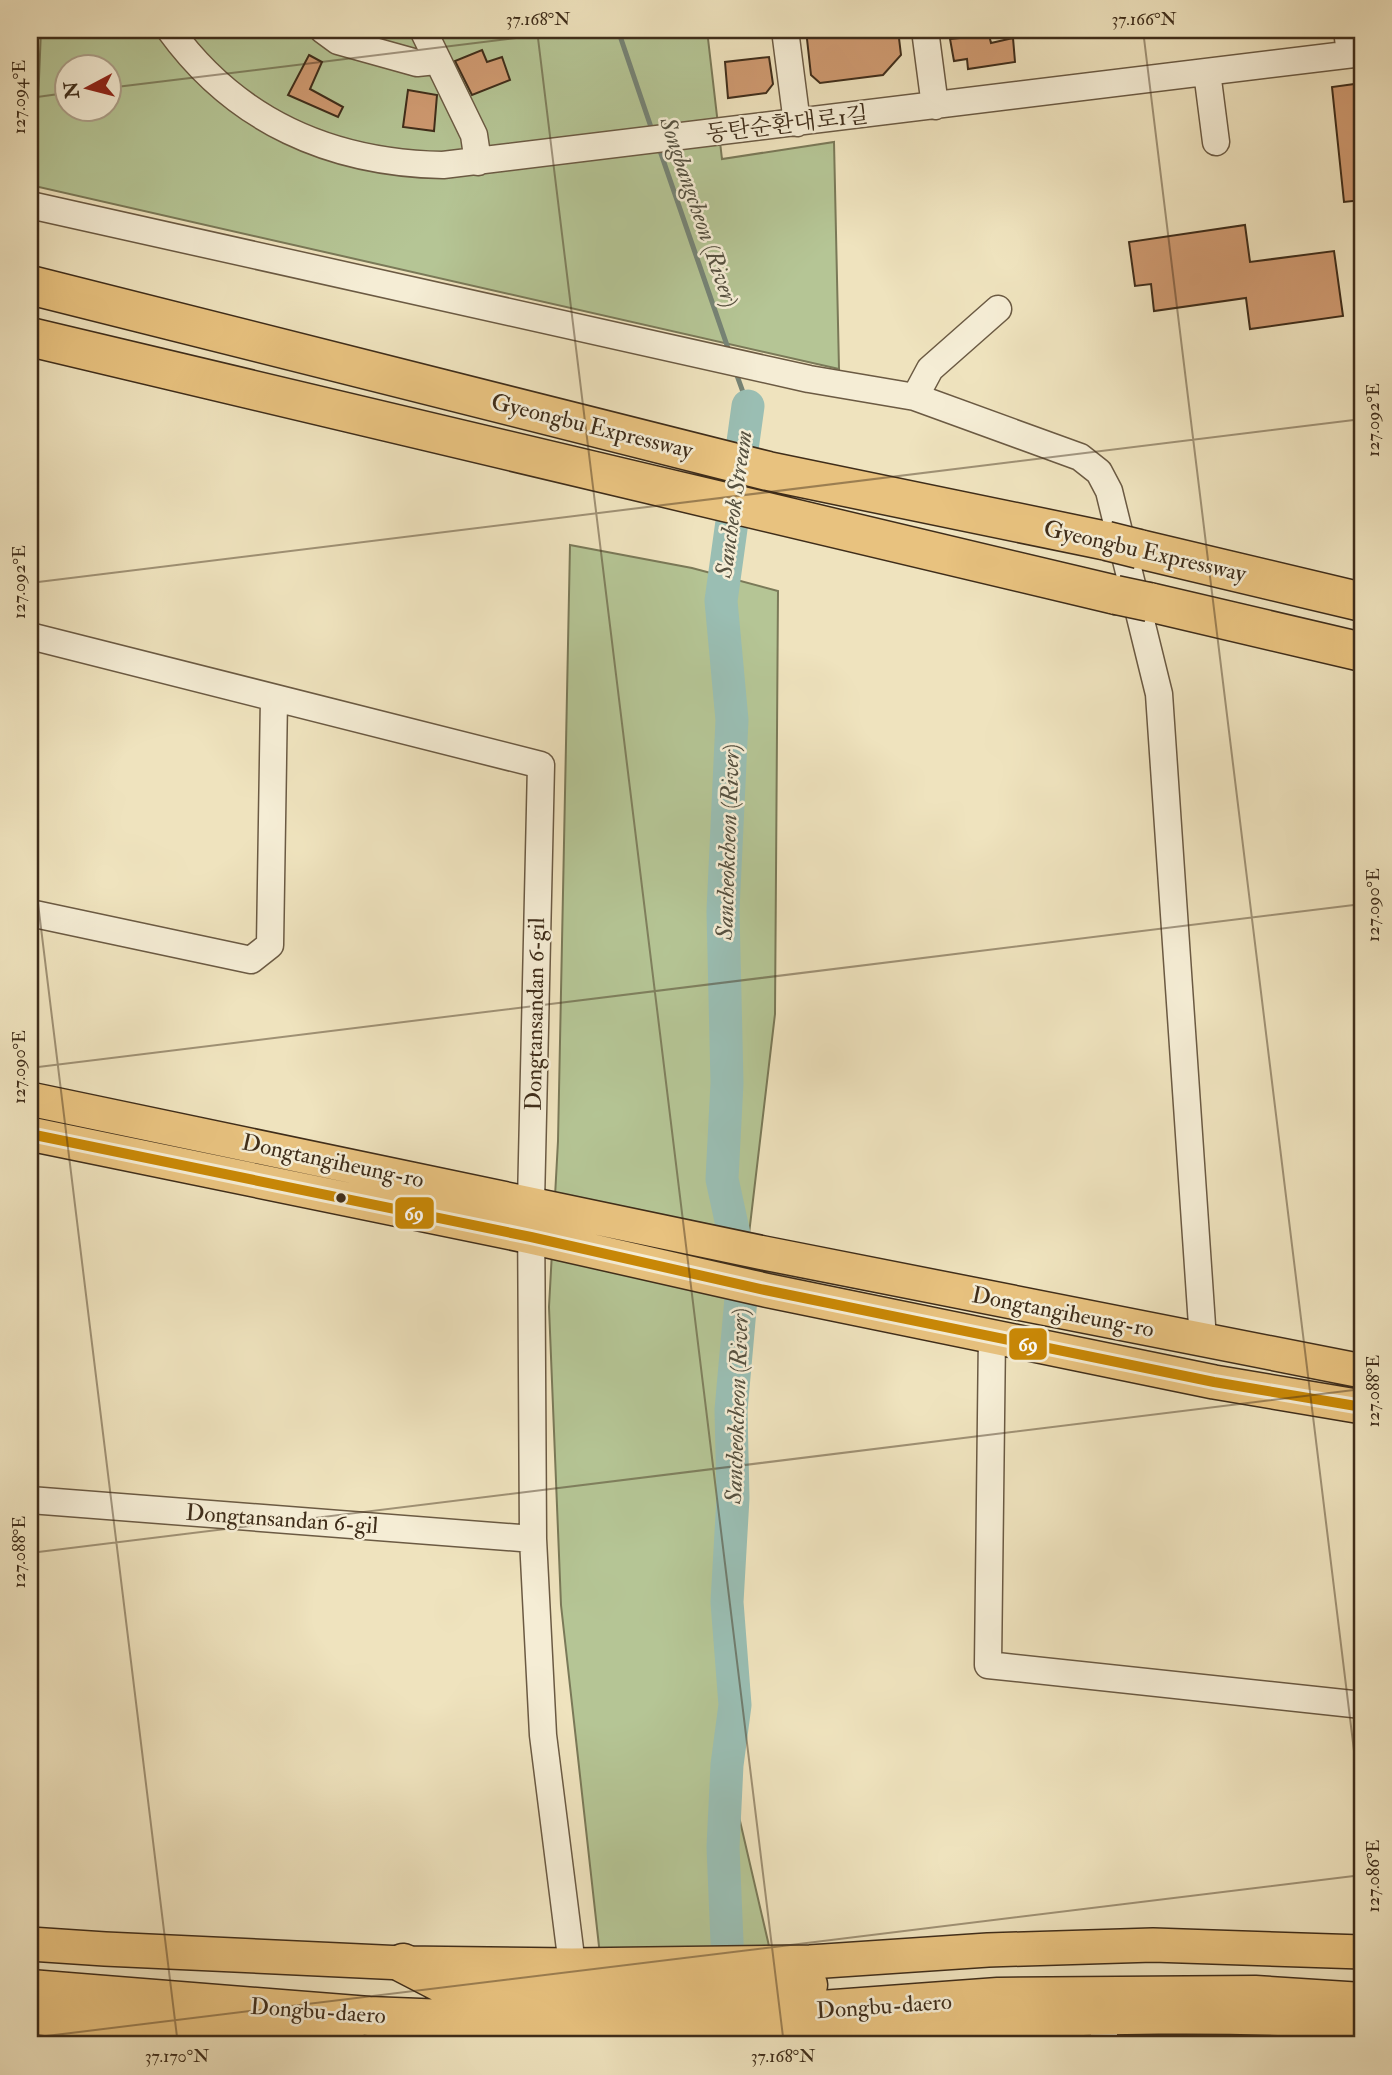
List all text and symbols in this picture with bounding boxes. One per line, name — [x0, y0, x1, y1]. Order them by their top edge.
text: 37.168°N — [506, 8, 570, 31]
text: 37.166°N — [1111, 8, 1177, 31]
north arrow — [52, 52, 122, 122]
text: 127.094°E — [8, 60, 31, 134]
text: N — [59, 79, 85, 101]
street label: 동탄순환대로1길 — [704, 100, 870, 148]
water label: Songbangcheon (River) — [652, 112, 746, 311]
text: 127.092°E — [1362, 383, 1385, 457]
street label: Gyeongbu Expressway — [488, 387, 697, 466]
water label: Sancheok Stream — [708, 428, 760, 581]
street label: Gyeongbu Expressway — [1041, 514, 1250, 590]
text: 127.092°E — [8, 545, 31, 619]
water label: Sancheokcheon (River) — [709, 744, 747, 941]
text: 127.090°E — [1362, 868, 1385, 942]
street label: Dongtansandan 6-gil — [519, 917, 551, 1111]
text: 127.090°E — [8, 1030, 31, 1104]
street label: Dongtangiheung-ro — [239, 1128, 427, 1194]
unlabelled marker — [334, 1191, 348, 1205]
line badge: 69 — [394, 1196, 435, 1230]
text: 69 — [404, 1202, 424, 1226]
street label: Dongtangiheung-ro — [969, 1280, 1157, 1344]
water label: Sancheokcheon (River) — [718, 1308, 756, 1505]
line badge: 69 — [1008, 1327, 1048, 1361]
text: 69 — [1018, 1333, 1038, 1357]
text: 127.088°E — [1362, 1355, 1385, 1427]
street label: Dongtansandan 6-gil — [185, 1498, 379, 1540]
text: 127.088°E — [8, 1516, 31, 1588]
text: 127.086°E — [1362, 1840, 1385, 1912]
street label: Dongbu-daero — [815, 1987, 953, 2025]
street label: Dongbu-daero — [249, 1992, 387, 2030]
text: 37.170°N — [145, 2045, 209, 2068]
text: 37.168°N — [751, 2045, 815, 2068]

